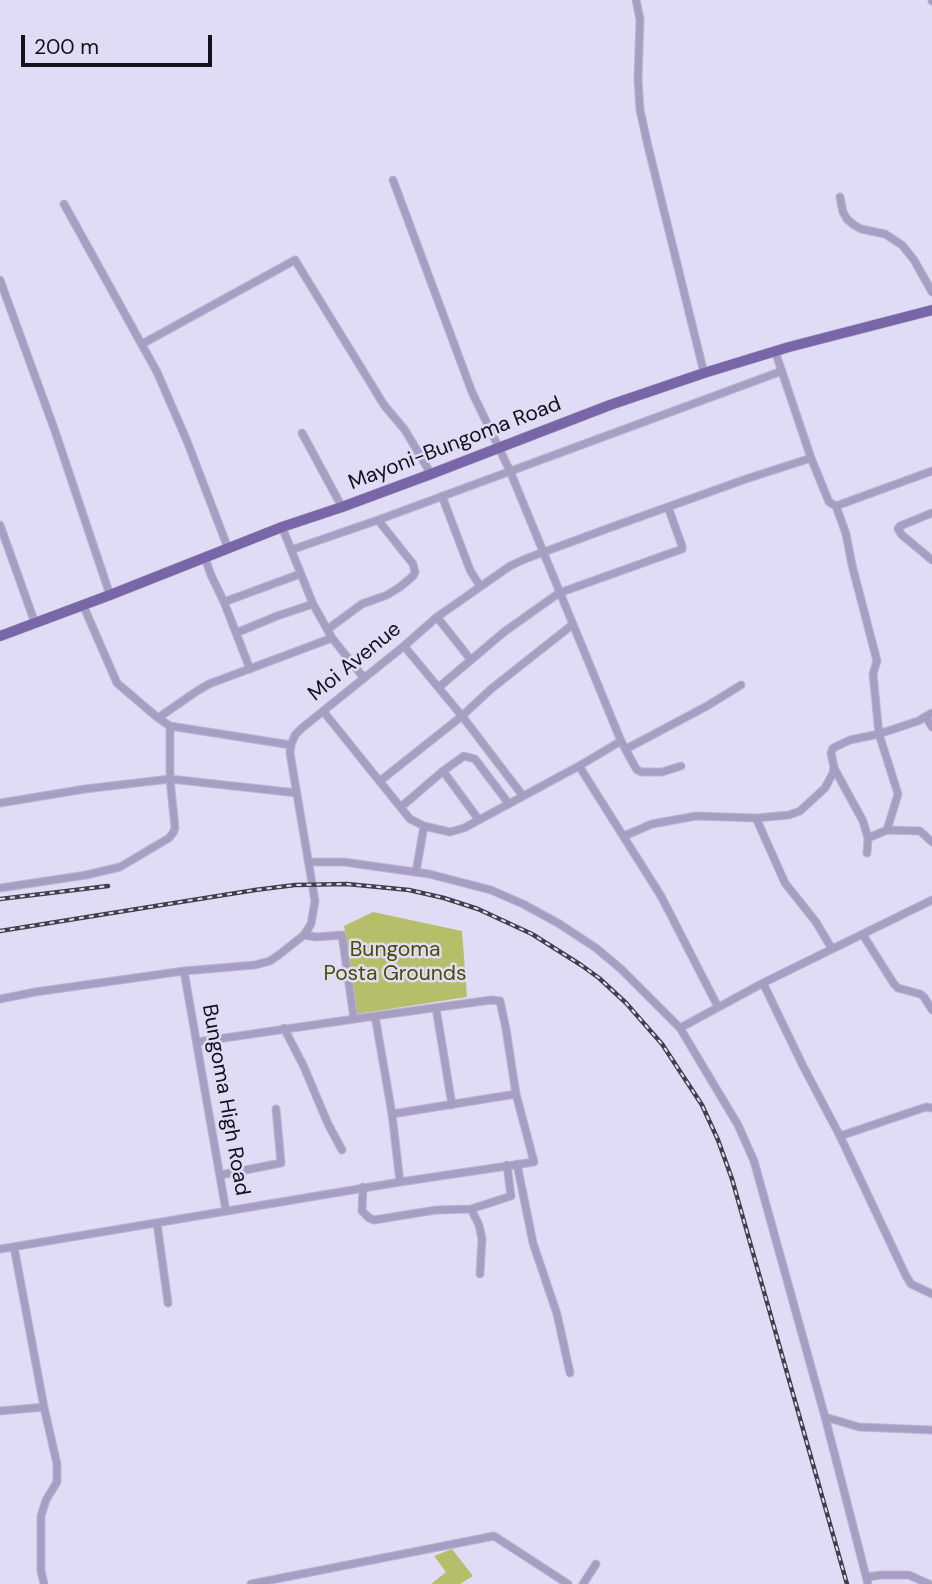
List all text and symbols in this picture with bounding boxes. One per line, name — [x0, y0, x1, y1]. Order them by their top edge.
scale bar — [24, 21, 215, 65]
text: 200 m — [34, 33, 99, 61]
street label: Mayoni-Bungoma Road — [345, 392, 565, 496]
street label: Moi Avenue — [304, 617, 406, 707]
park label: Bungoma Posta Grounds — [324, 937, 466, 987]
street label: Bungoma High Road — [196, 1002, 254, 1198]

